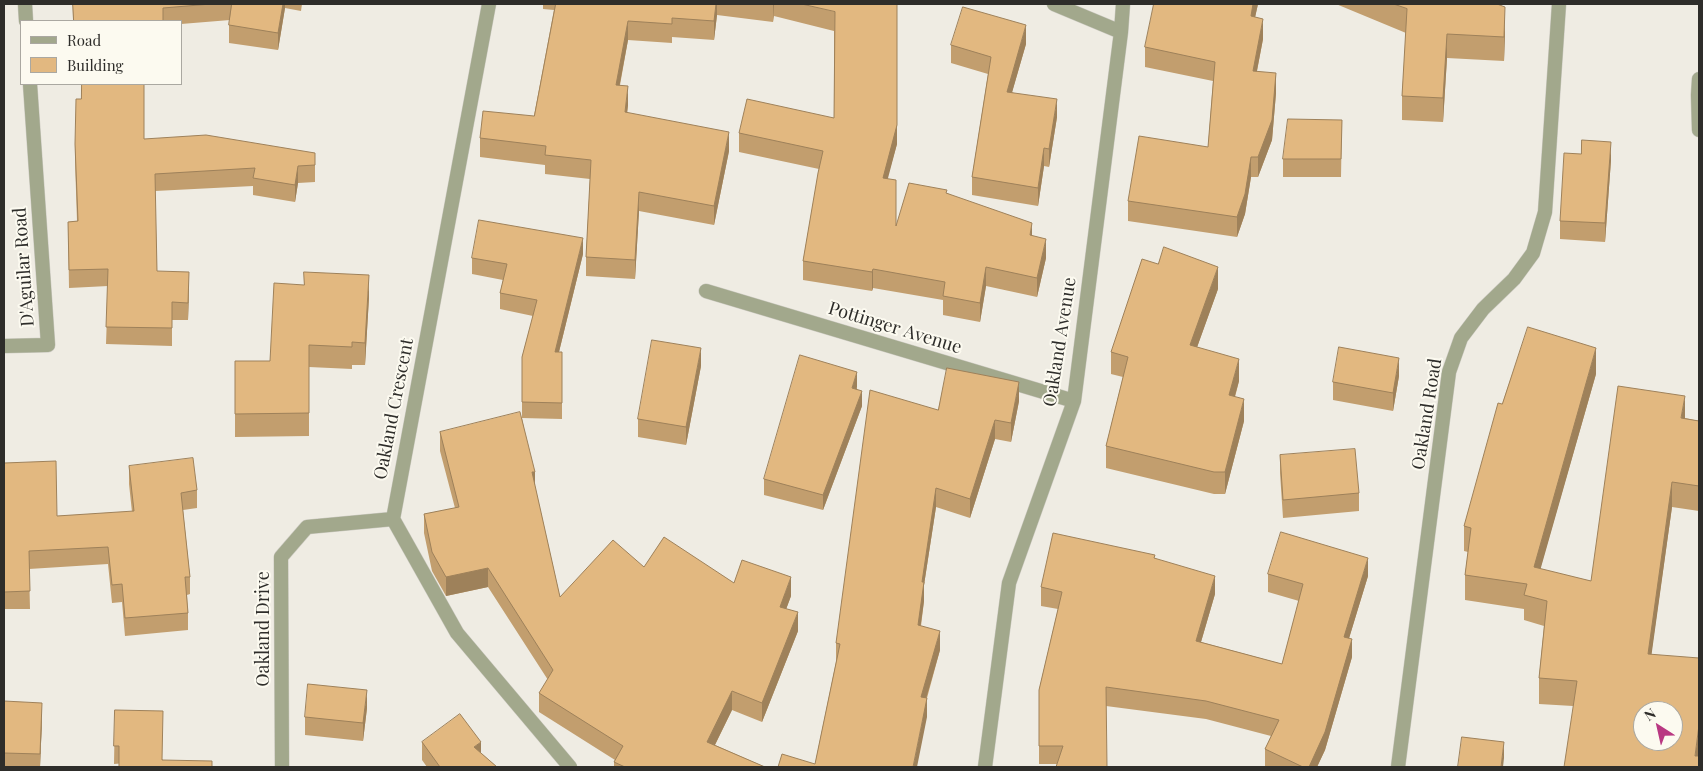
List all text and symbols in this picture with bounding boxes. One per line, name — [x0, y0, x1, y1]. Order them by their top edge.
legend — [20, 20, 182, 85]
text: Road — [67, 30, 101, 50]
text: Building — [67, 55, 123, 75]
street label: D'Aguilar Road — [9, 207, 39, 327]
street label: Oakland Avenue — [1039, 276, 1081, 408]
street label: Pottinger Avenue — [826, 297, 964, 359]
street label: Oakland Crescent — [370, 336, 418, 482]
street label: Oakland Road — [1408, 357, 1446, 471]
street label: Oakland Drive — [252, 571, 274, 687]
north arrow — [1633, 701, 1683, 751]
text: N — [1640, 703, 1659, 725]

